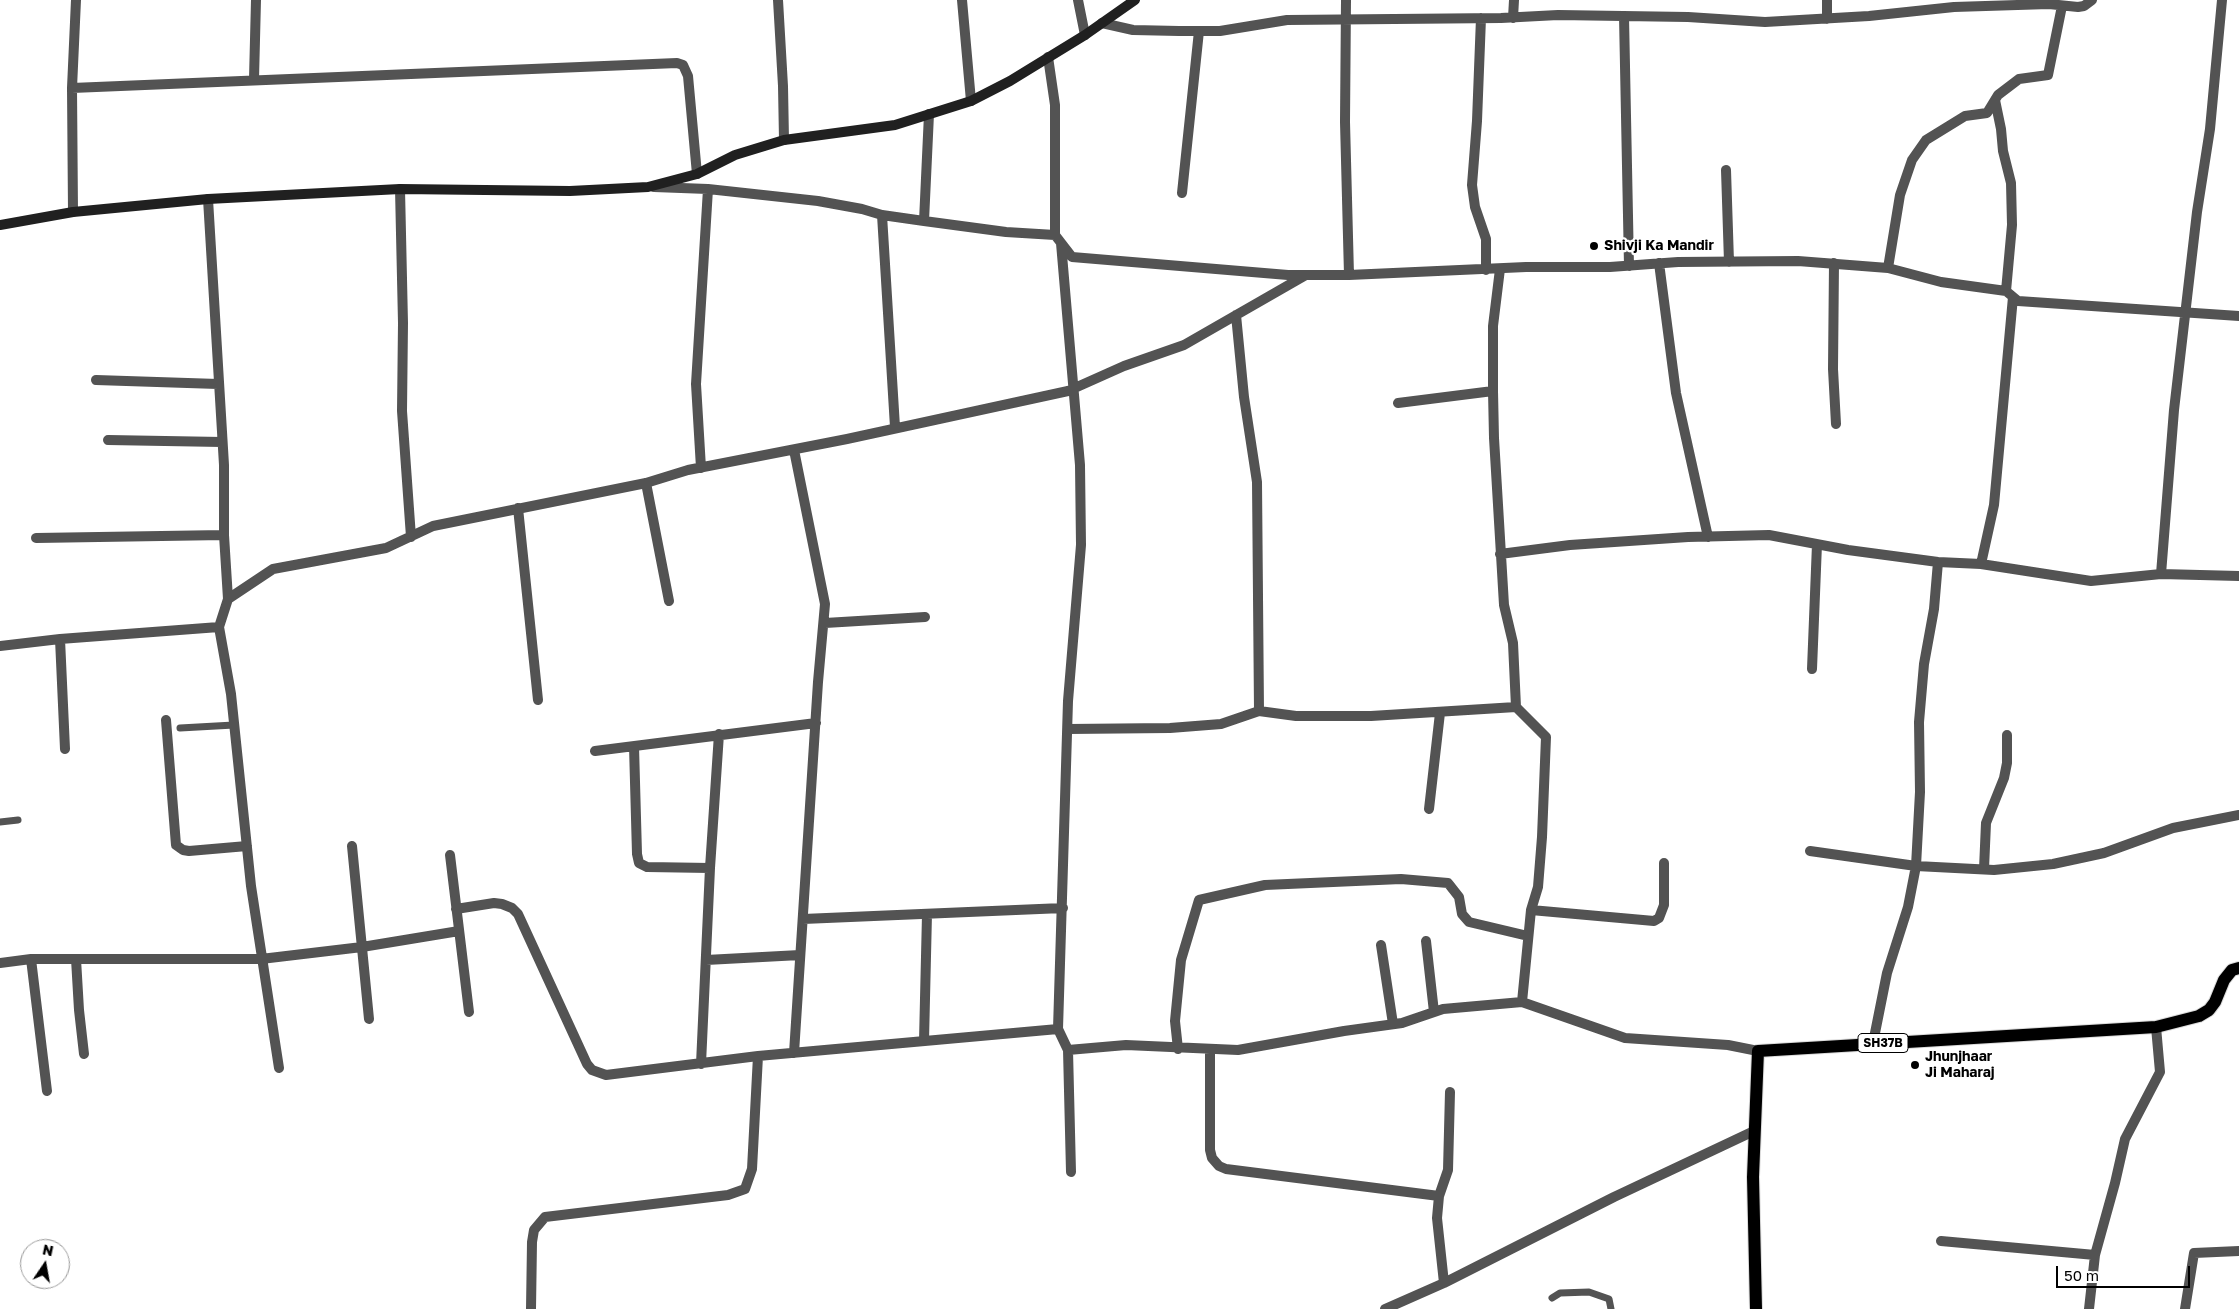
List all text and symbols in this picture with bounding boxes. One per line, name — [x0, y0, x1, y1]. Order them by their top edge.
place label: Shivji Ka Mandir — [1604, 238, 1714, 254]
marker: Shivji Ka Mandir — [1588, 240, 1600, 252]
road number: SH37B — [1858, 1034, 1908, 1052]
place label: Jhunjhaar Ji Maharaj — [1925, 1049, 1995, 1082]
marker: Jhunjhaar Ji Maharaj — [1909, 1059, 1921, 1071]
north arrow — [20, 1239, 70, 1289]
text: N — [41, 1240, 55, 1259]
scale bar — [2059, 1256, 2193, 1288]
text: 50 m — [2064, 1266, 2099, 1284]

